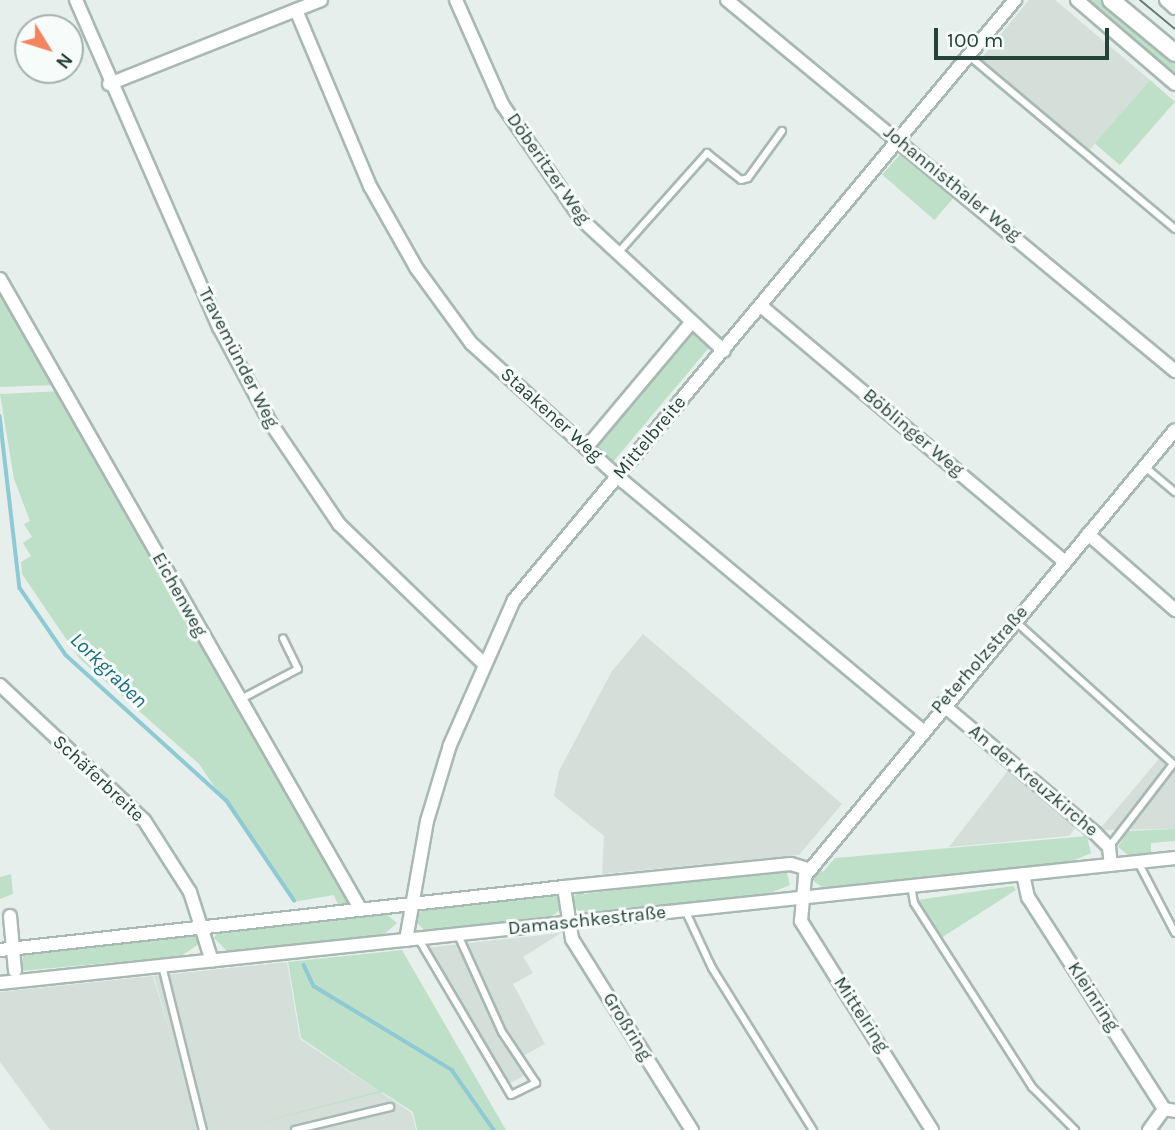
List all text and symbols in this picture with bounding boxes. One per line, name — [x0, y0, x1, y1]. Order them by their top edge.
north arrow — [14, 14, 84, 84]
scale bar — [937, 14, 1112, 58]
text: 100 m — [947, 28, 1004, 52]
text: N — [51, 49, 77, 73]
street label: Döberitzer Weg — [501, 109, 595, 229]
street label: Johannisthaler Weg — [878, 121, 1026, 247]
street label: Travemünder Weg — [193, 284, 283, 432]
street label: Staakener Weg — [495, 363, 607, 467]
street label: Böblinger Weg — [858, 384, 968, 482]
street label: Mittelbreite — [609, 392, 691, 484]
street label: Eichenweg — [146, 549, 212, 641]
street label: Peterholzstraße — [927, 601, 1033, 719]
water label: Lorkgraben — [65, 627, 153, 713]
street label: An der Kreuzkirche — [964, 720, 1102, 842]
street label: Schäferbreite — [48, 731, 148, 827]
street label: Damaschkestraße — [507, 901, 667, 941]
street label: Kleinring — [1062, 958, 1124, 1036]
street label: Mittelring — [828, 973, 894, 1057]
street label: Großring — [597, 989, 657, 1065]

